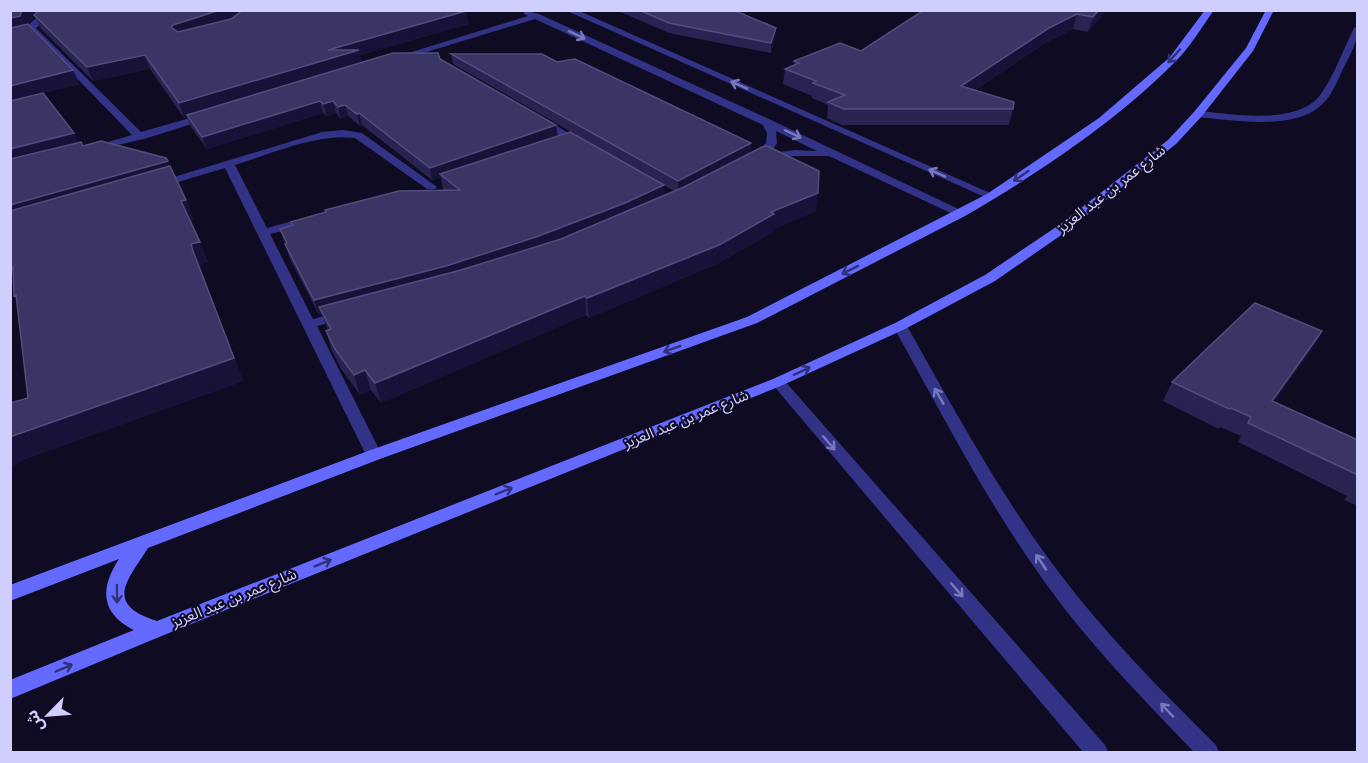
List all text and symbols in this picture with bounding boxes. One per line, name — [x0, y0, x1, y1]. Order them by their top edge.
one-way arrow — [568, 30, 586, 41]
one-way arrow — [1167, 49, 1181, 64]
one-way arrow — [731, 79, 749, 91]
one-way arrow — [783, 129, 801, 141]
street label: شارع عمر بن عبد العزيز — [1052, 140, 1171, 240]
one-way arrow — [928, 166, 946, 177]
one-way arrow — [1013, 170, 1029, 182]
one-way arrow — [842, 264, 859, 276]
one-way arrow — [663, 344, 682, 355]
one-way arrow — [793, 365, 811, 377]
street label: شارع عمر بن عبد العزيز — [620, 385, 752, 455]
one-way arrow — [933, 387, 944, 405]
one-way arrow — [823, 435, 836, 451]
one-way arrow — [495, 485, 513, 496]
one-way arrow — [1035, 554, 1047, 570]
one-way arrow — [313, 557, 332, 568]
street label: شارع عمر بن عبد العزيز — [168, 564, 300, 634]
one-way arrow — [950, 582, 964, 597]
one-way arrow — [111, 583, 122, 603]
one-way arrow — [55, 662, 73, 673]
north arrow — [18, 685, 78, 745]
one-way arrow — [1161, 703, 1175, 718]
text: ش — [21, 707, 48, 735]

